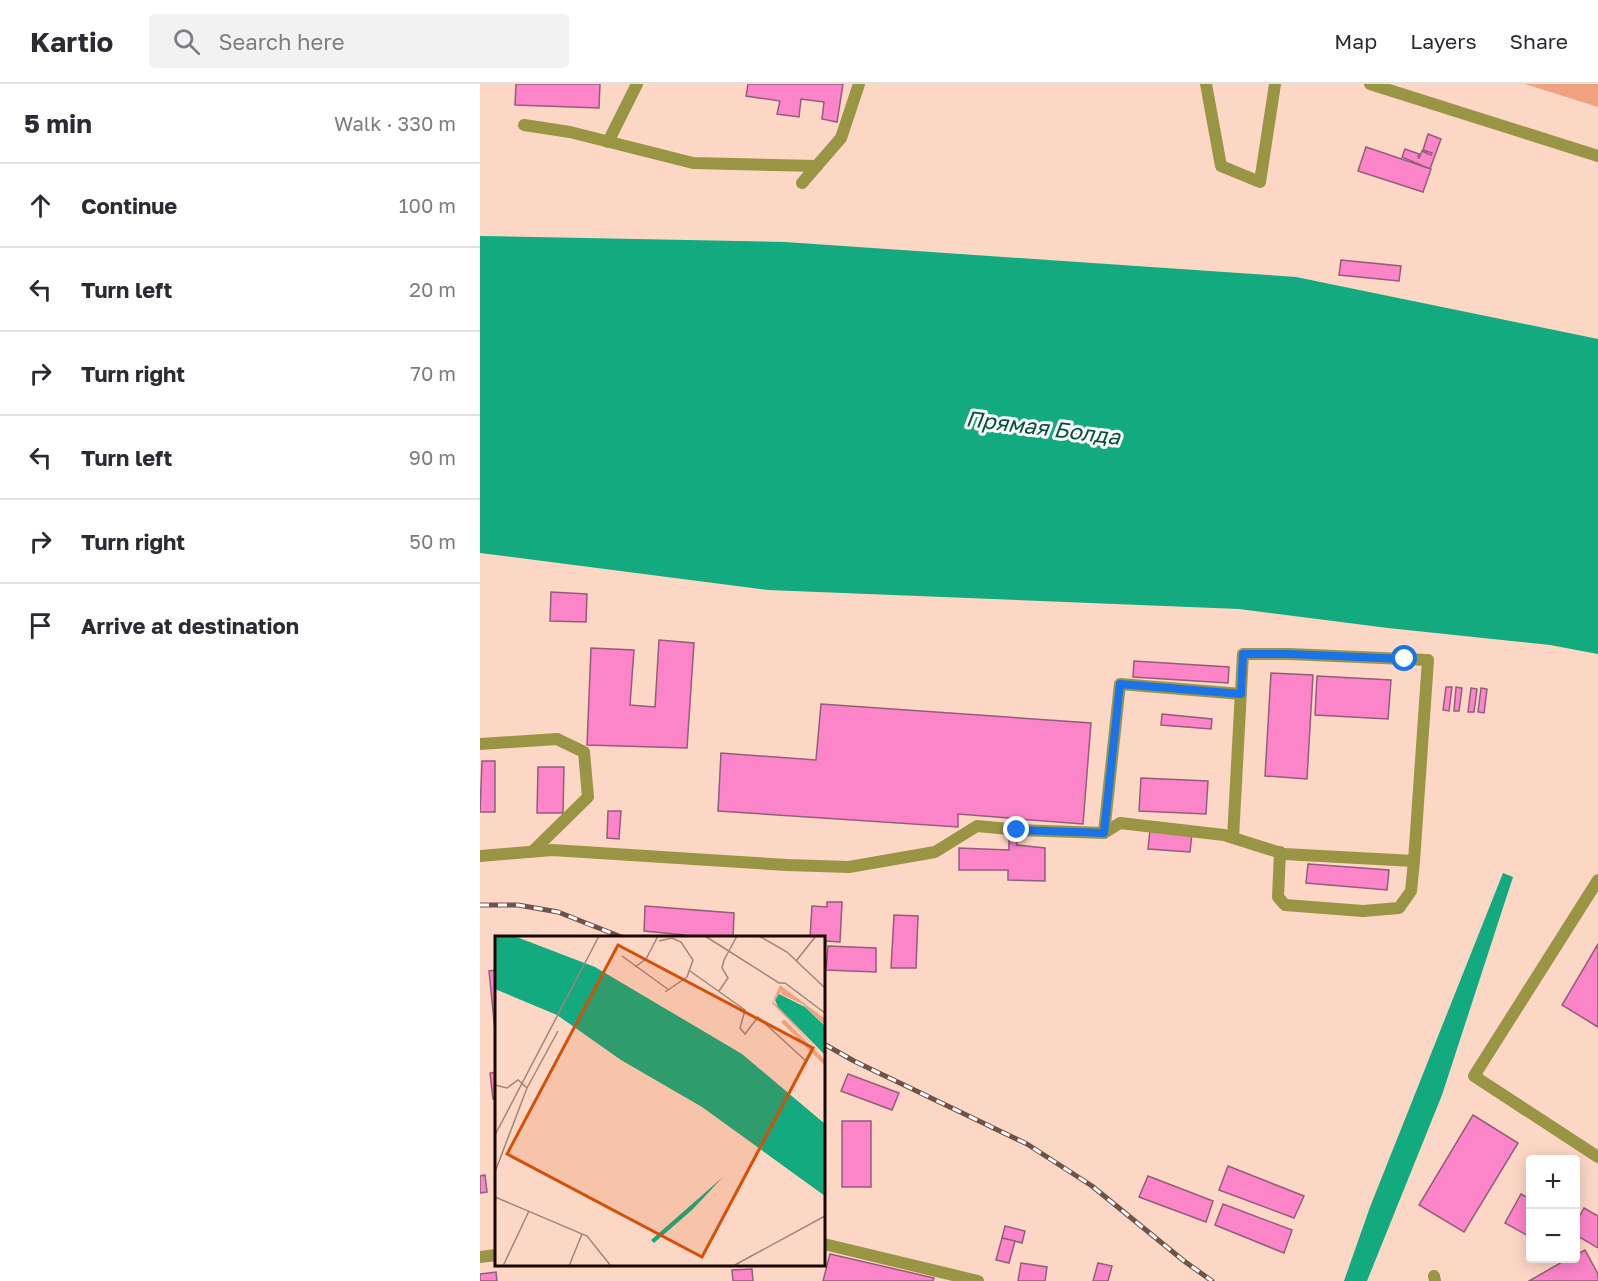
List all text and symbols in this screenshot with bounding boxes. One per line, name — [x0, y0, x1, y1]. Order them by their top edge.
search box — [149, 14, 569, 68]
text: Kartio — [30, 25, 113, 58]
icon: search — [170, 25, 203, 58]
text: Search here — [218, 28, 344, 55]
text: Map — [1334, 28, 1377, 54]
text: Layers — [1410, 28, 1477, 54]
text: Share — [1510, 28, 1568, 54]
text: 5 min — [24, 108, 92, 139]
text: Walk · 330 m — [334, 111, 456, 135]
icon: ahead — [24, 189, 57, 222]
text: Continue — [81, 192, 177, 219]
text: 100 m — [399, 193, 456, 217]
icon: left — [24, 273, 57, 306]
text: Turn left — [81, 276, 172, 303]
text: 20 m — [409, 277, 456, 301]
icon: right — [24, 357, 57, 390]
text: Turn right — [81, 360, 185, 387]
text: 70 m — [410, 361, 456, 385]
water label: Прямая Болда — [964, 404, 1123, 450]
icon: left — [24, 441, 57, 474]
text: Turn left — [81, 444, 172, 471]
text: 90 m — [409, 445, 456, 469]
icon: right — [24, 525, 57, 558]
text: Turn right — [81, 528, 185, 555]
text: 50 m — [409, 529, 456, 553]
icon: arrive — [24, 609, 57, 642]
text: Arrive at destination — [81, 612, 299, 639]
route start — [1391, 645, 1417, 671]
route end — [1003, 816, 1029, 842]
inset map — [495, 936, 825, 1266]
map controls — [1526, 1155, 1580, 1263]
button: + — [1526, 1155, 1580, 1209]
button: − — [1526, 1209, 1580, 1263]

